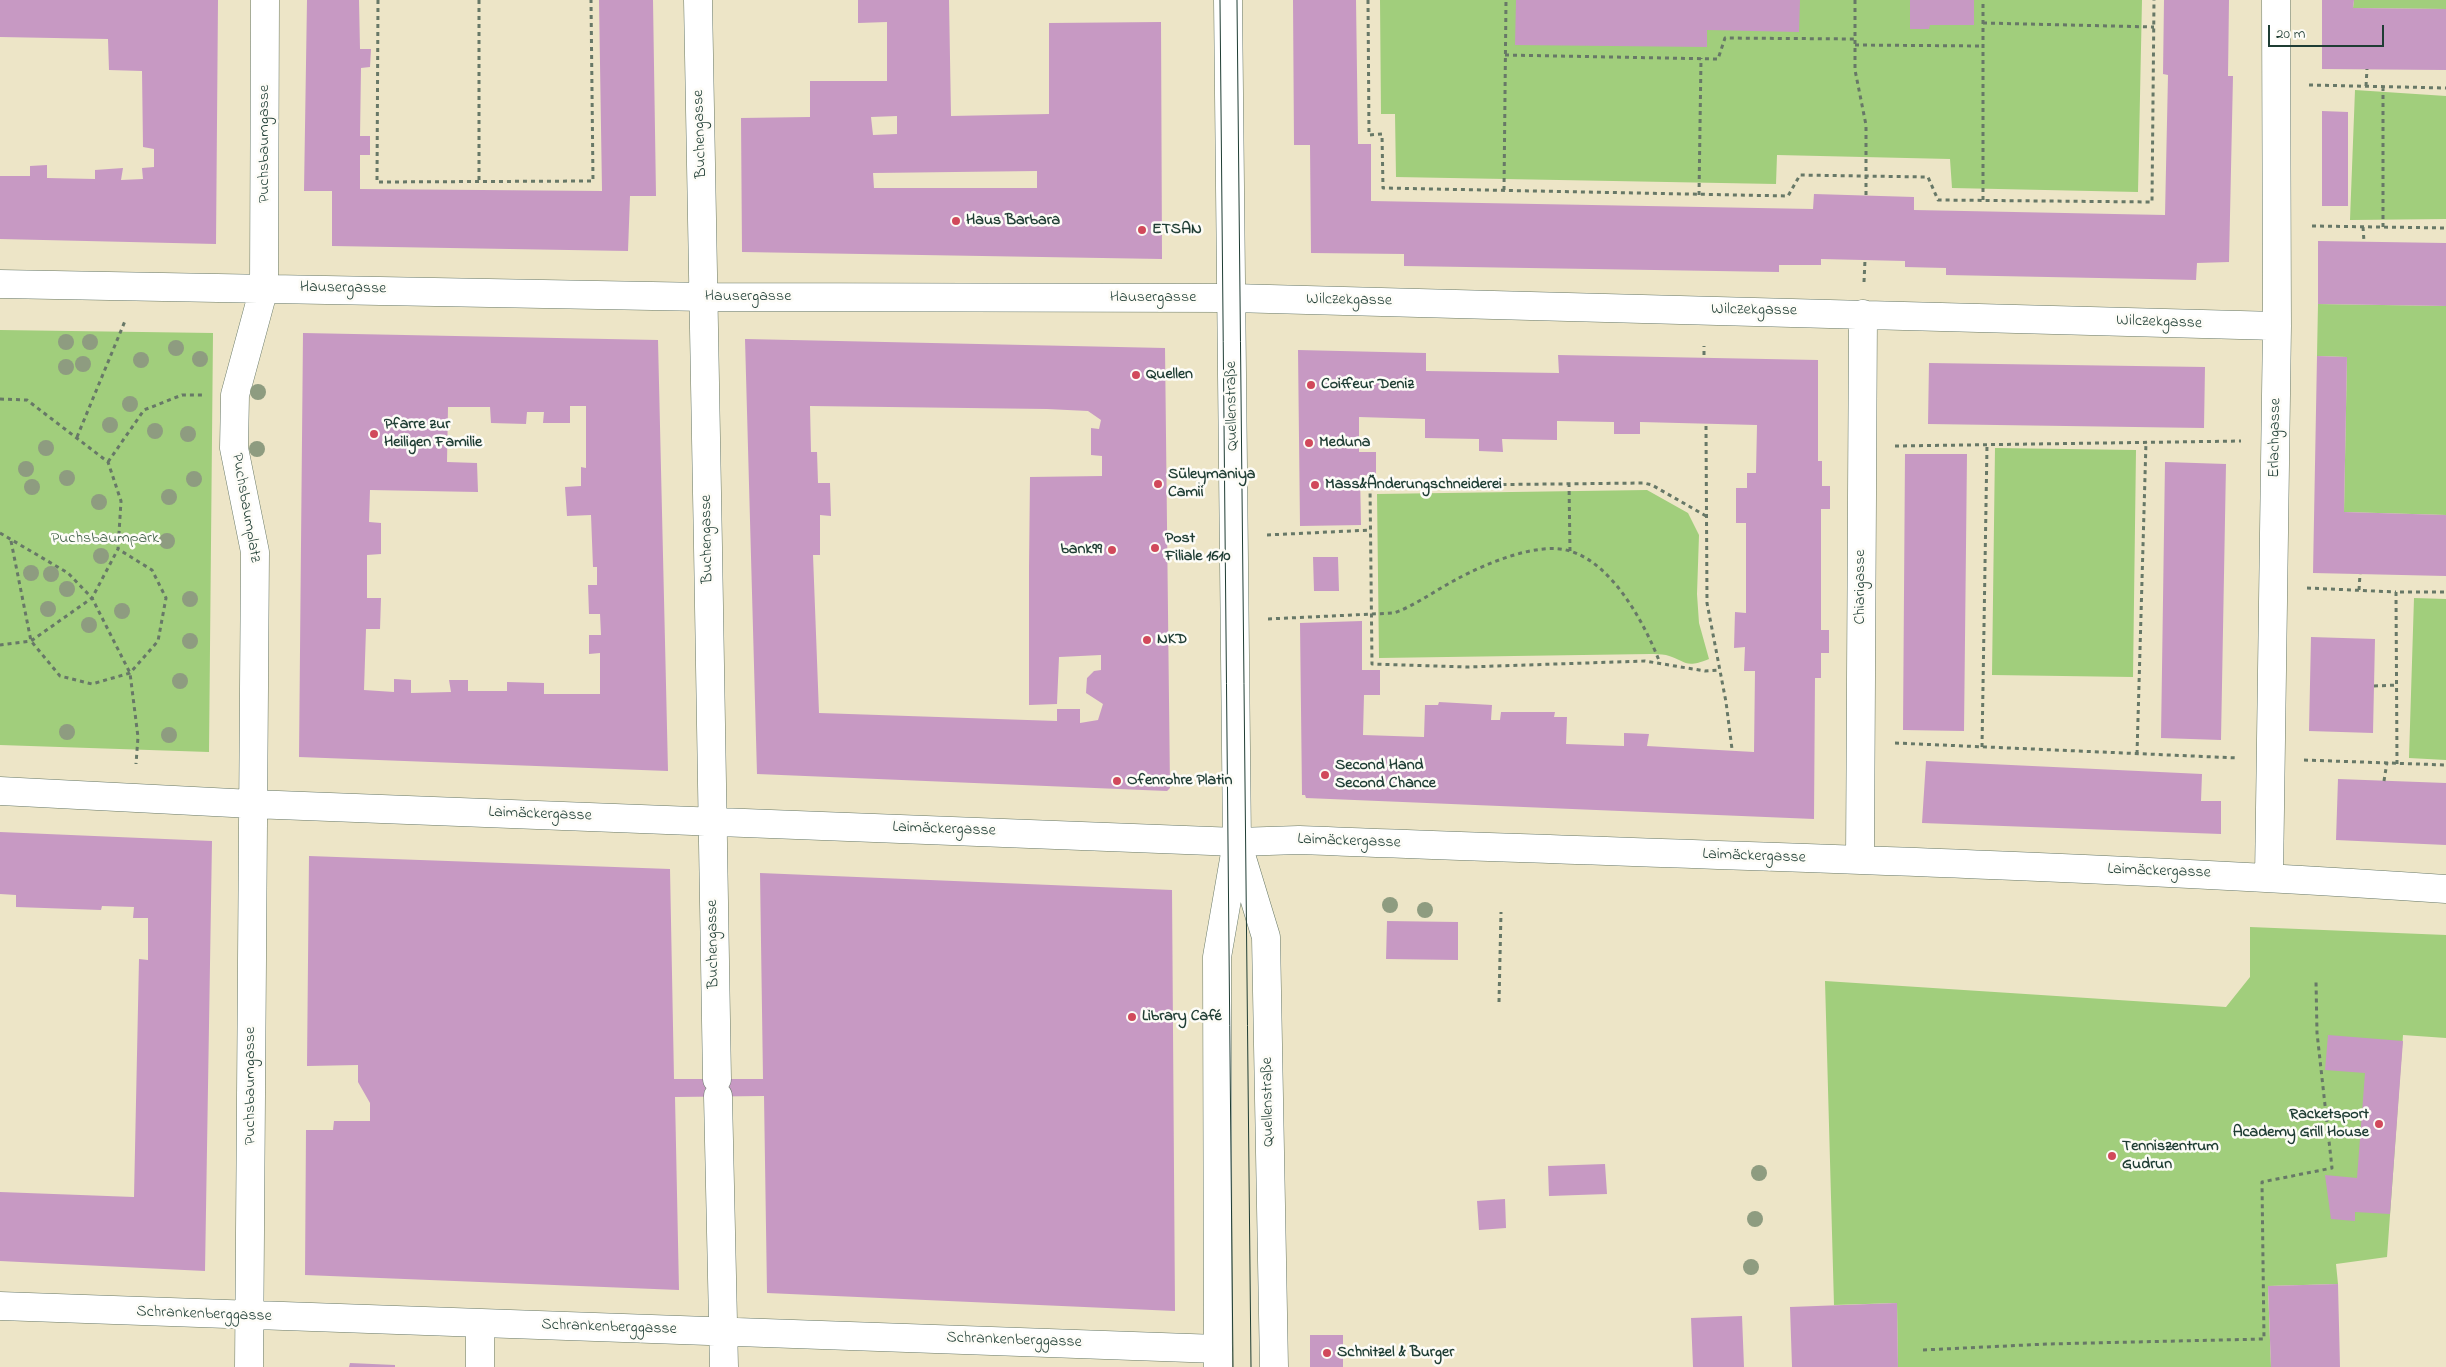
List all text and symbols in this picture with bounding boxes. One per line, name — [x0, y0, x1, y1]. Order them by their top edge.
scale bar — [2271, 15, 2387, 47]
text: 20 m — [2276, 23, 2305, 45]
street label: Puchsbaumgasse — [255, 85, 275, 203]
street label: Buchengasse — [690, 89, 712, 179]
place label: Haus Barbara — [966, 211, 1060, 231]
marker: Haus Barbara — [950, 215, 962, 227]
place label: ETSAN — [1152, 220, 1202, 240]
marker: ETSAN — [1136, 224, 1148, 236]
street label: Hausergasse — [300, 279, 386, 299]
street label: Hausergasse — [705, 287, 791, 307]
street label: Hausergasse — [1110, 288, 1196, 308]
street label: Wilczekgasse — [1306, 291, 1392, 311]
street label: Wilczekgasse — [1711, 301, 1797, 321]
street label: Wilczekgasse — [2116, 312, 2202, 334]
street label: Quellenstraße — [1223, 361, 1243, 451]
place label: Quellen — [1146, 365, 1193, 385]
marker: Quellen — [1130, 369, 1142, 381]
place label: Coiffeur Deniz — [1321, 375, 1414, 395]
marker: Coiffeur Deniz — [1305, 379, 1317, 391]
street label: Erlachgasse — [2266, 398, 2286, 478]
place label: Pfarre zur Heiligen Familie — [384, 415, 482, 453]
marker: Pfarre zur Heiligen Familie — [368, 428, 380, 440]
place label: Meduna — [1319, 433, 1371, 453]
marker: Meduna — [1303, 437, 1315, 449]
street label: Puchsbaumplatz — [226, 452, 264, 564]
place label: Süleymaniya Camii — [1168, 465, 1255, 503]
place label: Mass&Änderungschneiderei — [1325, 475, 1502, 495]
marker: Süleymaniya Camii — [1152, 478, 1164, 490]
marker: Mass&Änderungschneiderei — [1309, 479, 1321, 491]
street label: Buchengasse — [698, 494, 718, 584]
park label: Puchsbaumpark — [51, 529, 159, 549]
place label: Post Filiale 1610 — [1165, 529, 1230, 567]
place label: bank99 — [1060, 540, 1102, 560]
marker: Post Filiale 1610 — [1149, 542, 1161, 554]
marker: bank99 — [1106, 544, 1118, 556]
street label: Chiarigasse — [1851, 549, 1871, 625]
place label: NKD — [1157, 630, 1187, 650]
marker: NKD — [1141, 634, 1153, 646]
place label: Second Hand Second Chance — [1335, 756, 1436, 794]
marker: Second Hand Second Chance — [1319, 769, 1331, 781]
place label: Ofenrohre Platin — [1127, 771, 1232, 791]
marker: Ofenrohre Platin — [1111, 775, 1123, 787]
street label: Laimäckergasse — [488, 804, 592, 826]
street label: Laimäckergasse — [892, 819, 996, 841]
street label: Laimäckergasse — [1297, 831, 1401, 853]
street label: Laimäckergasse — [1702, 846, 1806, 868]
street label: Laimäckergasse — [2107, 861, 2211, 883]
street label: Buchengasse — [704, 899, 724, 989]
place label: Library Café — [1142, 1007, 1222, 1027]
marker: Library Café — [1126, 1011, 1138, 1023]
street label: Puchsbaumgasse — [241, 1027, 261, 1145]
street label: Quellenstraße — [1259, 1057, 1279, 1147]
place label: Racketsport Academy Grill House — [2233, 1105, 2369, 1143]
marker: Racketsport Academy Grill House — [2373, 1118, 2385, 1130]
place label: Tenniszentrum Gudrun — [2122, 1137, 2219, 1175]
marker: Tenniszentrum Gudrun — [2106, 1150, 2118, 1162]
street label: Schrankenberggasse — [136, 1303, 272, 1327]
street label: Schrankenberggasse — [541, 1316, 677, 1340]
street label: Schrankenberggasse — [946, 1329, 1082, 1353]
place label: Schnitzel & Burger — [1337, 1343, 1454, 1363]
marker: Schnitzel & Burger — [1321, 1347, 1333, 1359]

